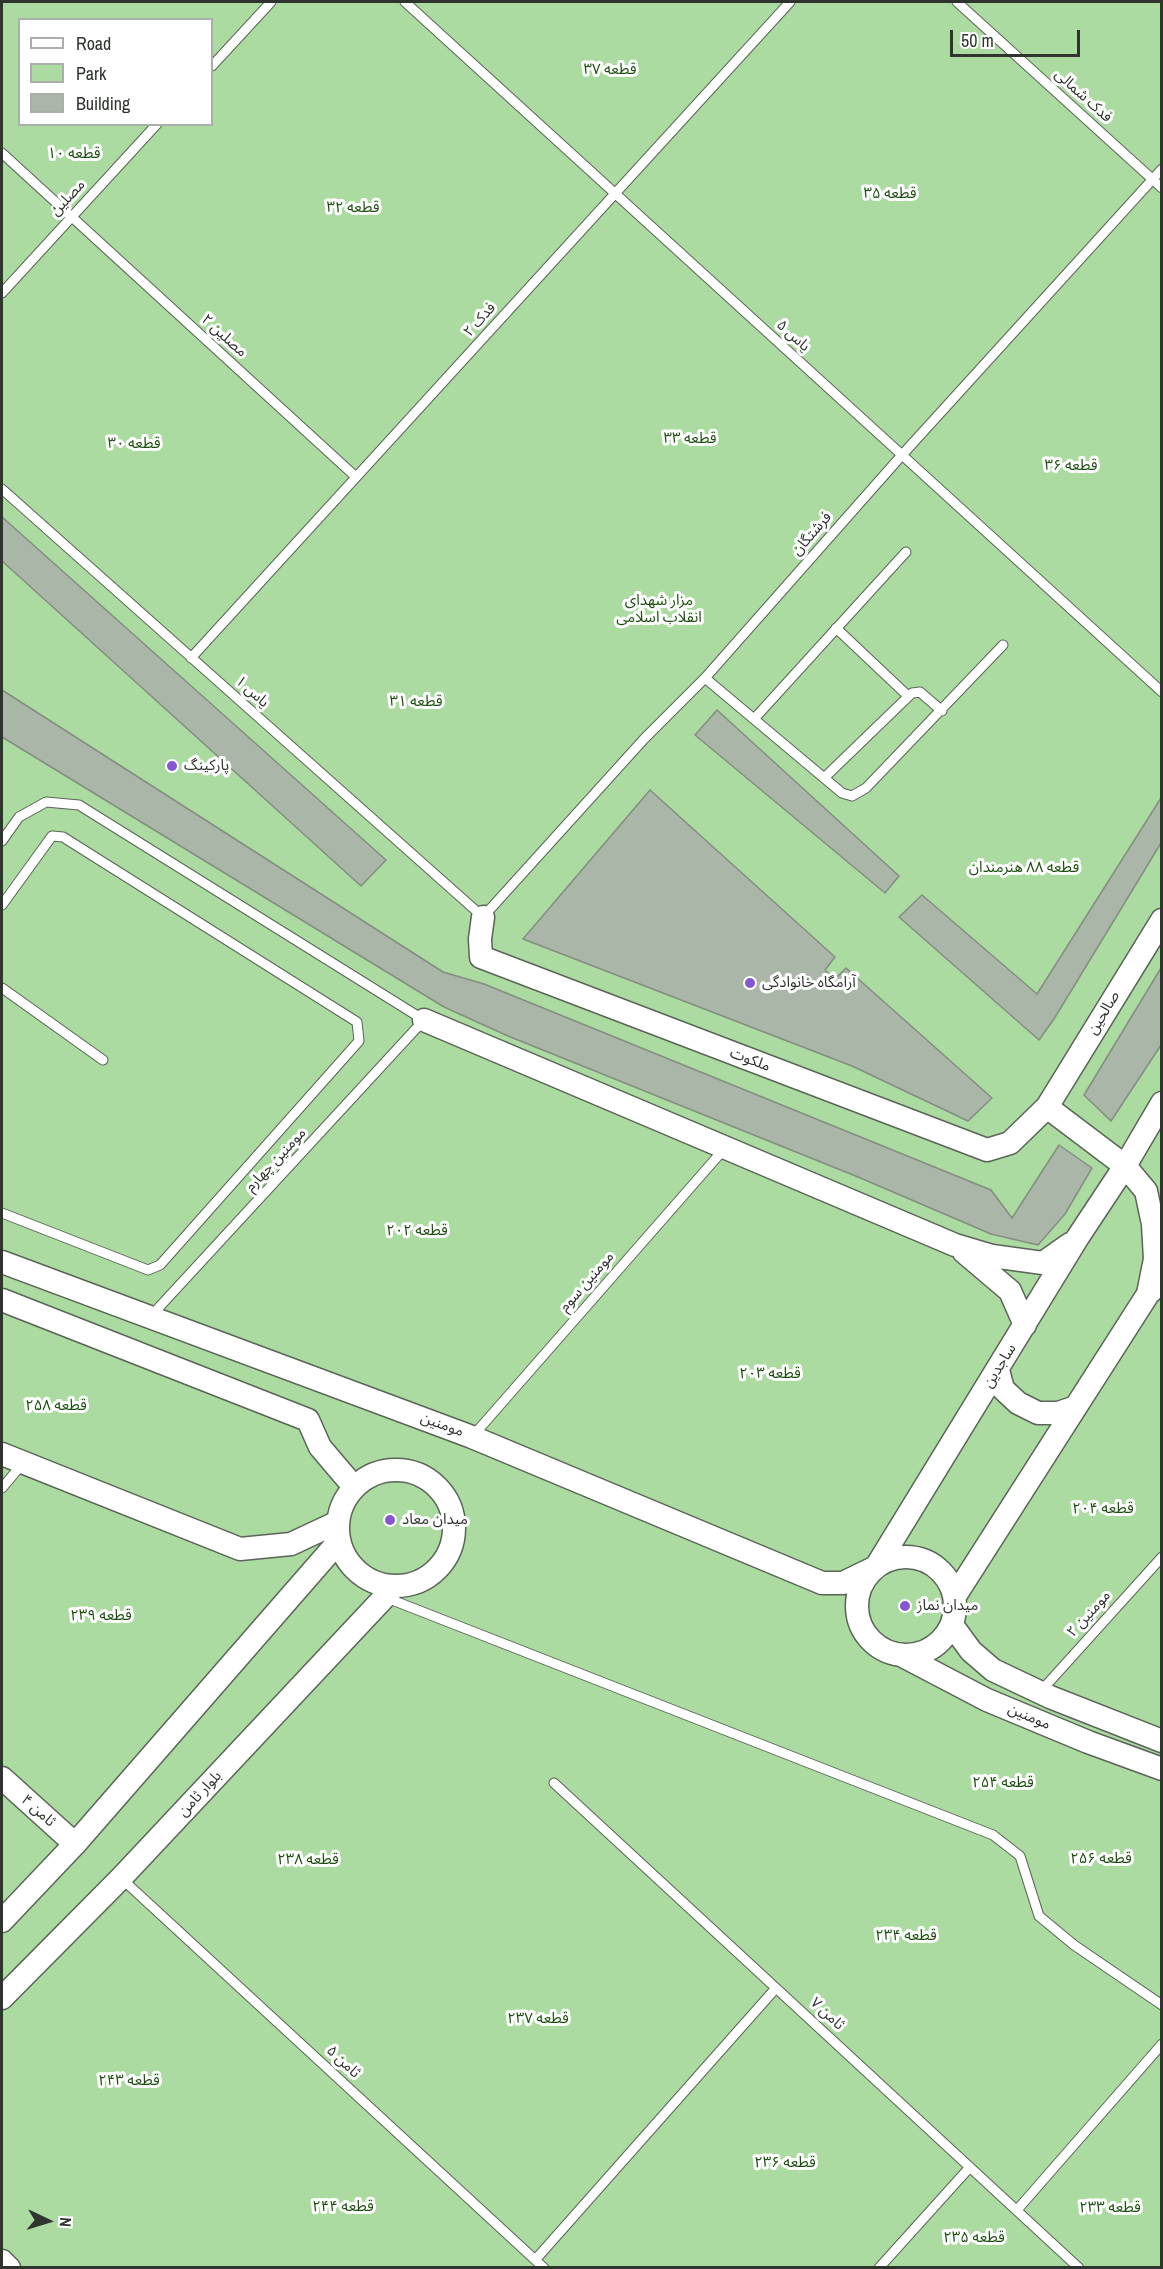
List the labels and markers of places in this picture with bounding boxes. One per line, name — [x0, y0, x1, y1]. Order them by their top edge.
place label: پارکینگ — [184, 757, 229, 775]
marker: پارکینگ — [165, 759, 179, 773]
place label: آرامگاه خانوادگی — [762, 974, 856, 992]
marker: آرامگاه خانوادگی — [743, 976, 757, 990]
place label: میدان معاد — [402, 1511, 468, 1529]
marker: میدان معاد — [383, 1513, 397, 1527]
place label: میدان نماز — [917, 1597, 978, 1615]
marker: میدان نماز — [898, 1599, 912, 1613]

